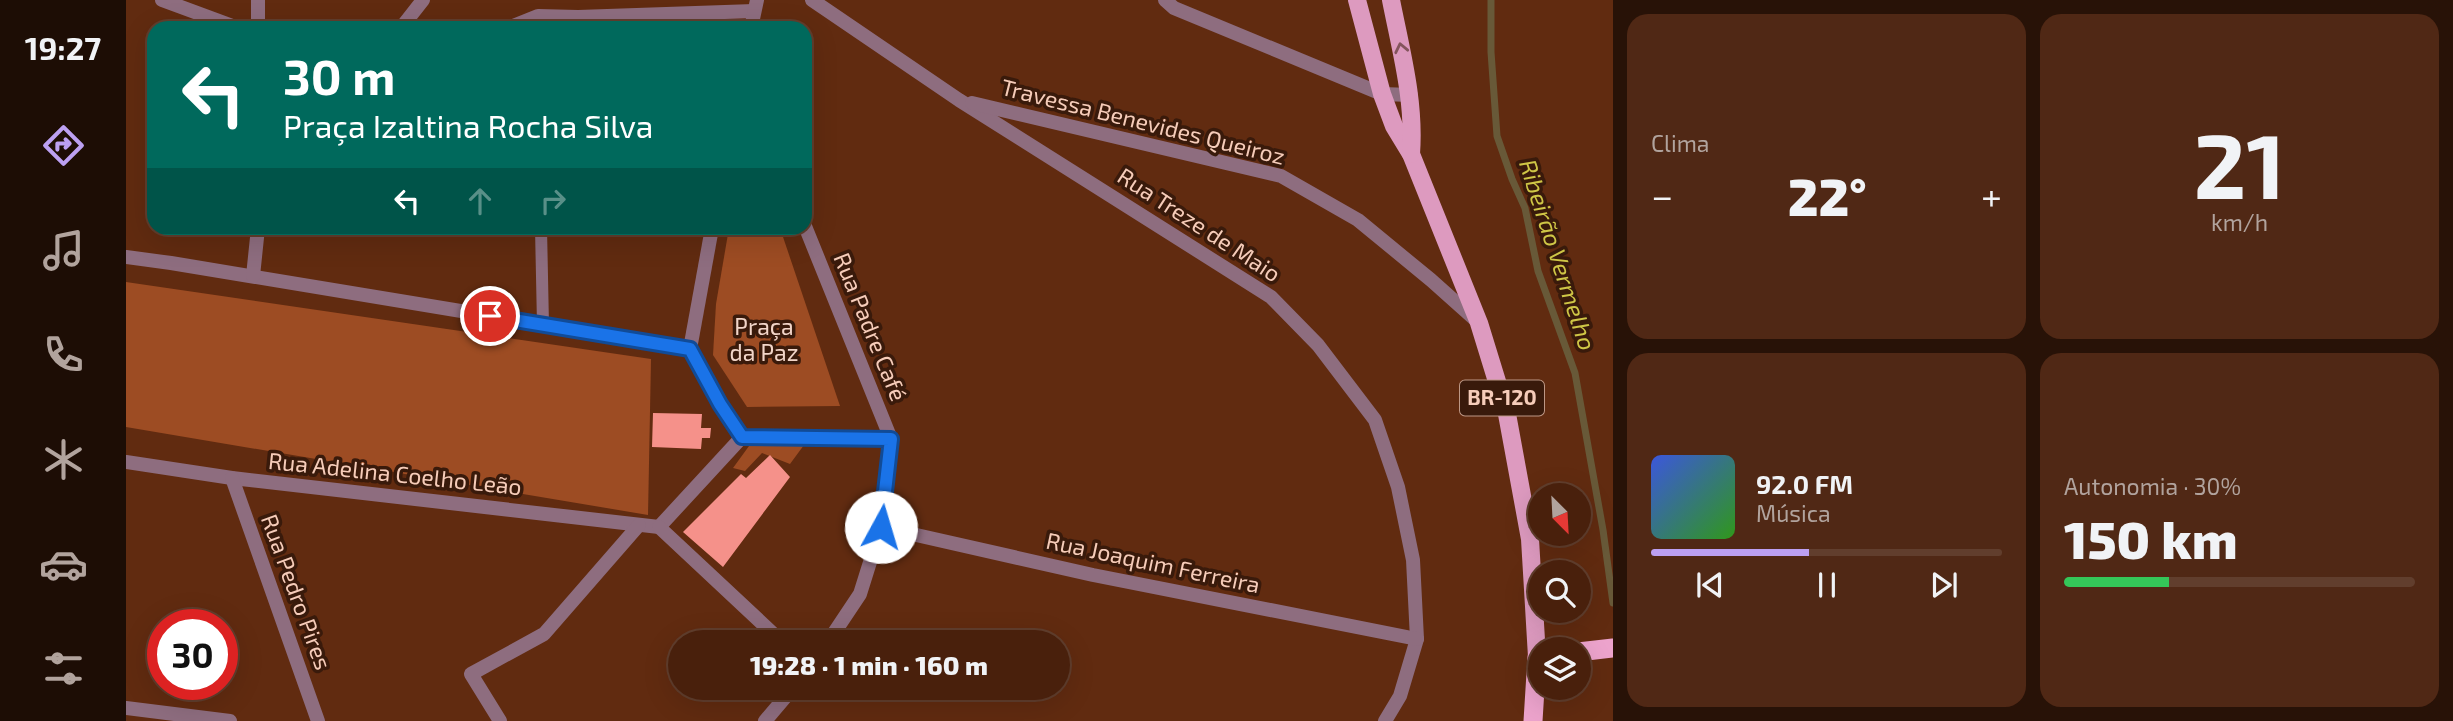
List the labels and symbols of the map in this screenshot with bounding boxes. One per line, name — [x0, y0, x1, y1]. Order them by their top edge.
one-way arrow — [1394, 42, 1409, 54]
street label: Travessa Benevides Queiroz — [999, 72, 1288, 170]
water label: Ribeirão Vermelho — [1514, 155, 1603, 354]
street label: Rua Treze de Maio — [1113, 161, 1286, 287]
street label: Rua Padre Café — [828, 248, 913, 405]
pin — [460, 286, 520, 346]
park label: Praça da Paz — [730, 312, 798, 366]
road number: BR-120 — [1460, 380, 1544, 416]
street label: Rua Adelina Coelho Leão — [267, 446, 523, 500]
north arrow — [1528, 483, 1591, 546]
position arrow — [844, 490, 918, 564]
street label: Rua Pedro Pires — [256, 510, 338, 673]
street label: Rua Joaquim Ferreira — [1044, 526, 1263, 598]
speed limit sign: 30 — [147, 609, 238, 700]

